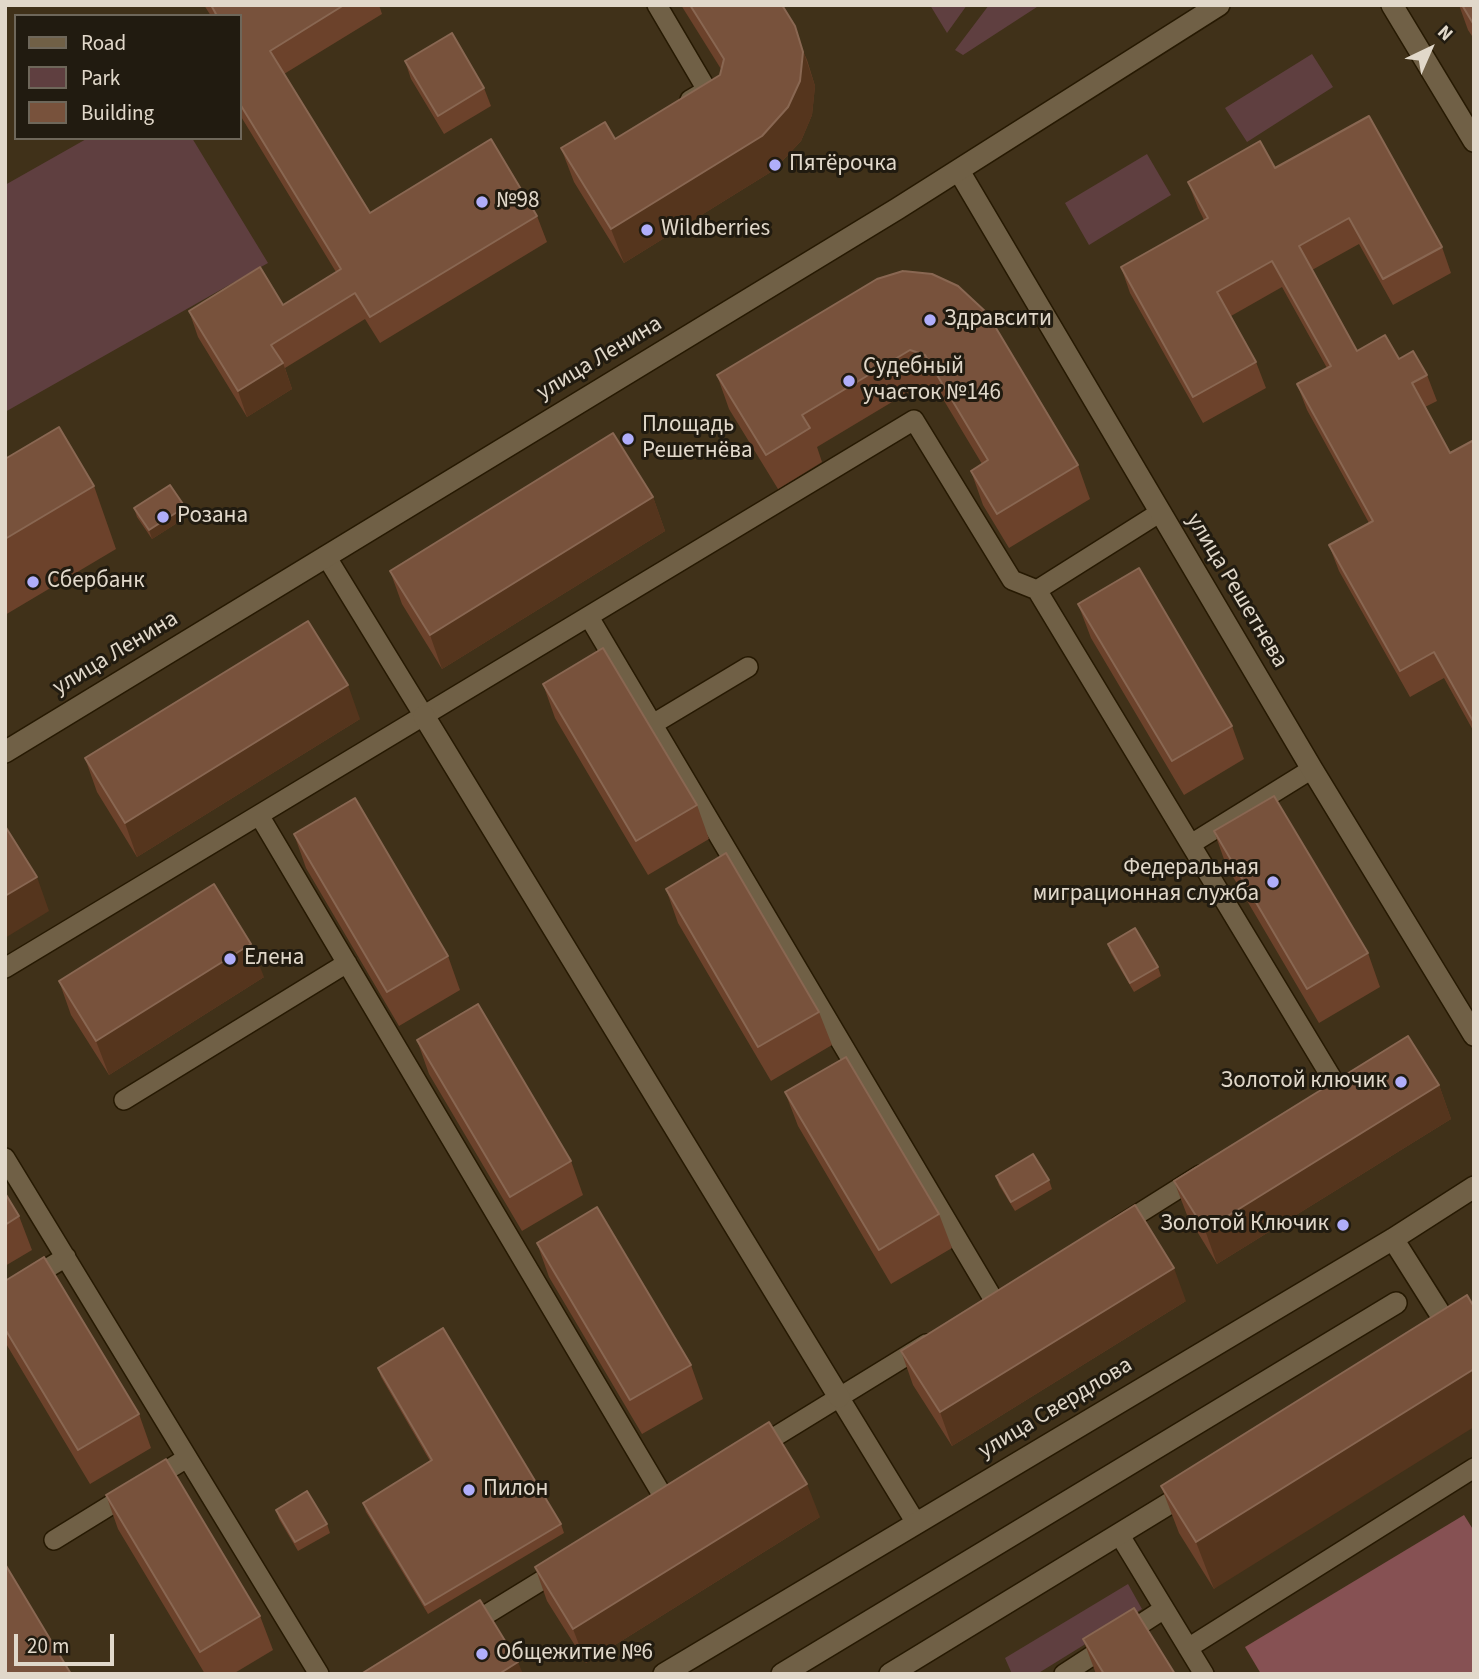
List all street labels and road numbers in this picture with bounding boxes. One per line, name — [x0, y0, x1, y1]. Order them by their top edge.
street label: улица Ленина — [532, 311, 668, 407]
street label: улица Решетнева — [1179, 509, 1293, 673]
street label: улица Ленина — [48, 606, 184, 702]
street label: улица Свердлова — [974, 1352, 1138, 1466]

